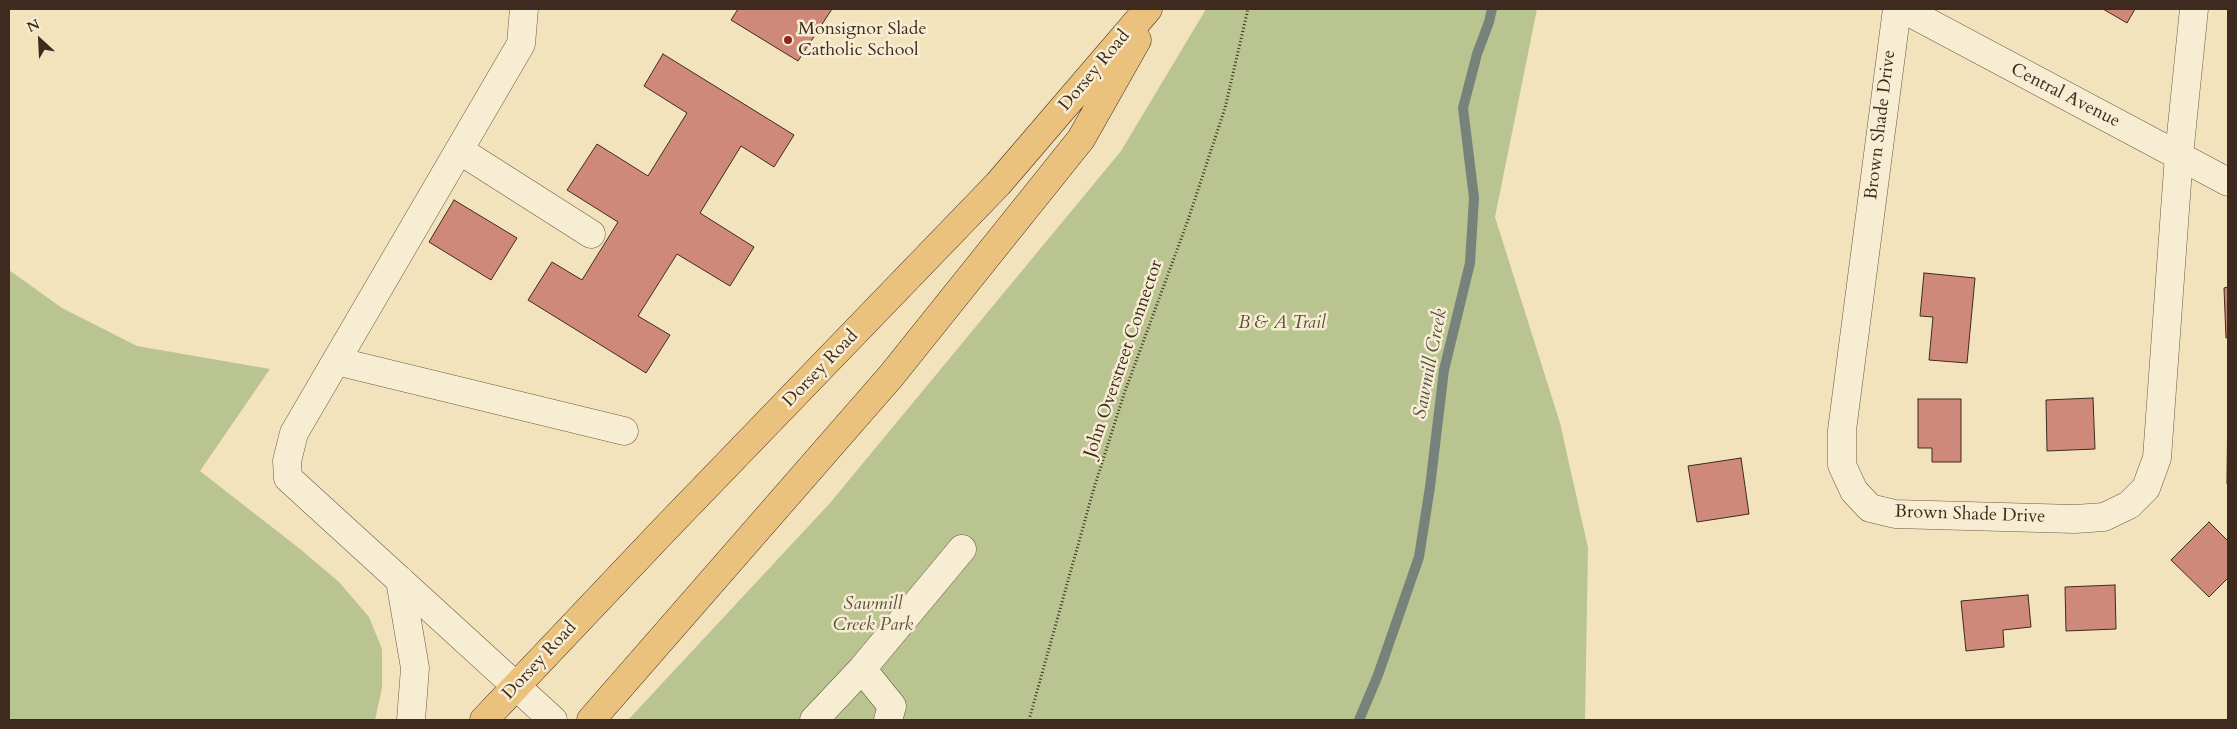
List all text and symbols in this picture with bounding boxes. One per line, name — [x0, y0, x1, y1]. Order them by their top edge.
north arrow — [15, 15, 65, 65]
text: N — [24, 15, 43, 37]
place label: Monsignor Slade Catholic School — [798, 19, 927, 62]
street label: Dorsey Road — [1055, 26, 1135, 116]
marker: Monsignor Slade Catholic School — [782, 34, 794, 46]
street label: Brown Shade Drive — [1861, 49, 1901, 201]
street label: Central Avenue — [2007, 59, 2123, 133]
street label: John Overstreet Connector — [1080, 257, 1168, 461]
water label: Sawmill Creek — [1409, 307, 1453, 421]
park label: B & A Trail — [1238, 313, 1326, 335]
street label: Dorsey Road — [779, 326, 863, 412]
street label: Brown Shade Drive — [1894, 502, 2046, 528]
park label: Sawmill Creek Park — [833, 594, 913, 636]
street label: Dorsey Road — [498, 617, 582, 705]

